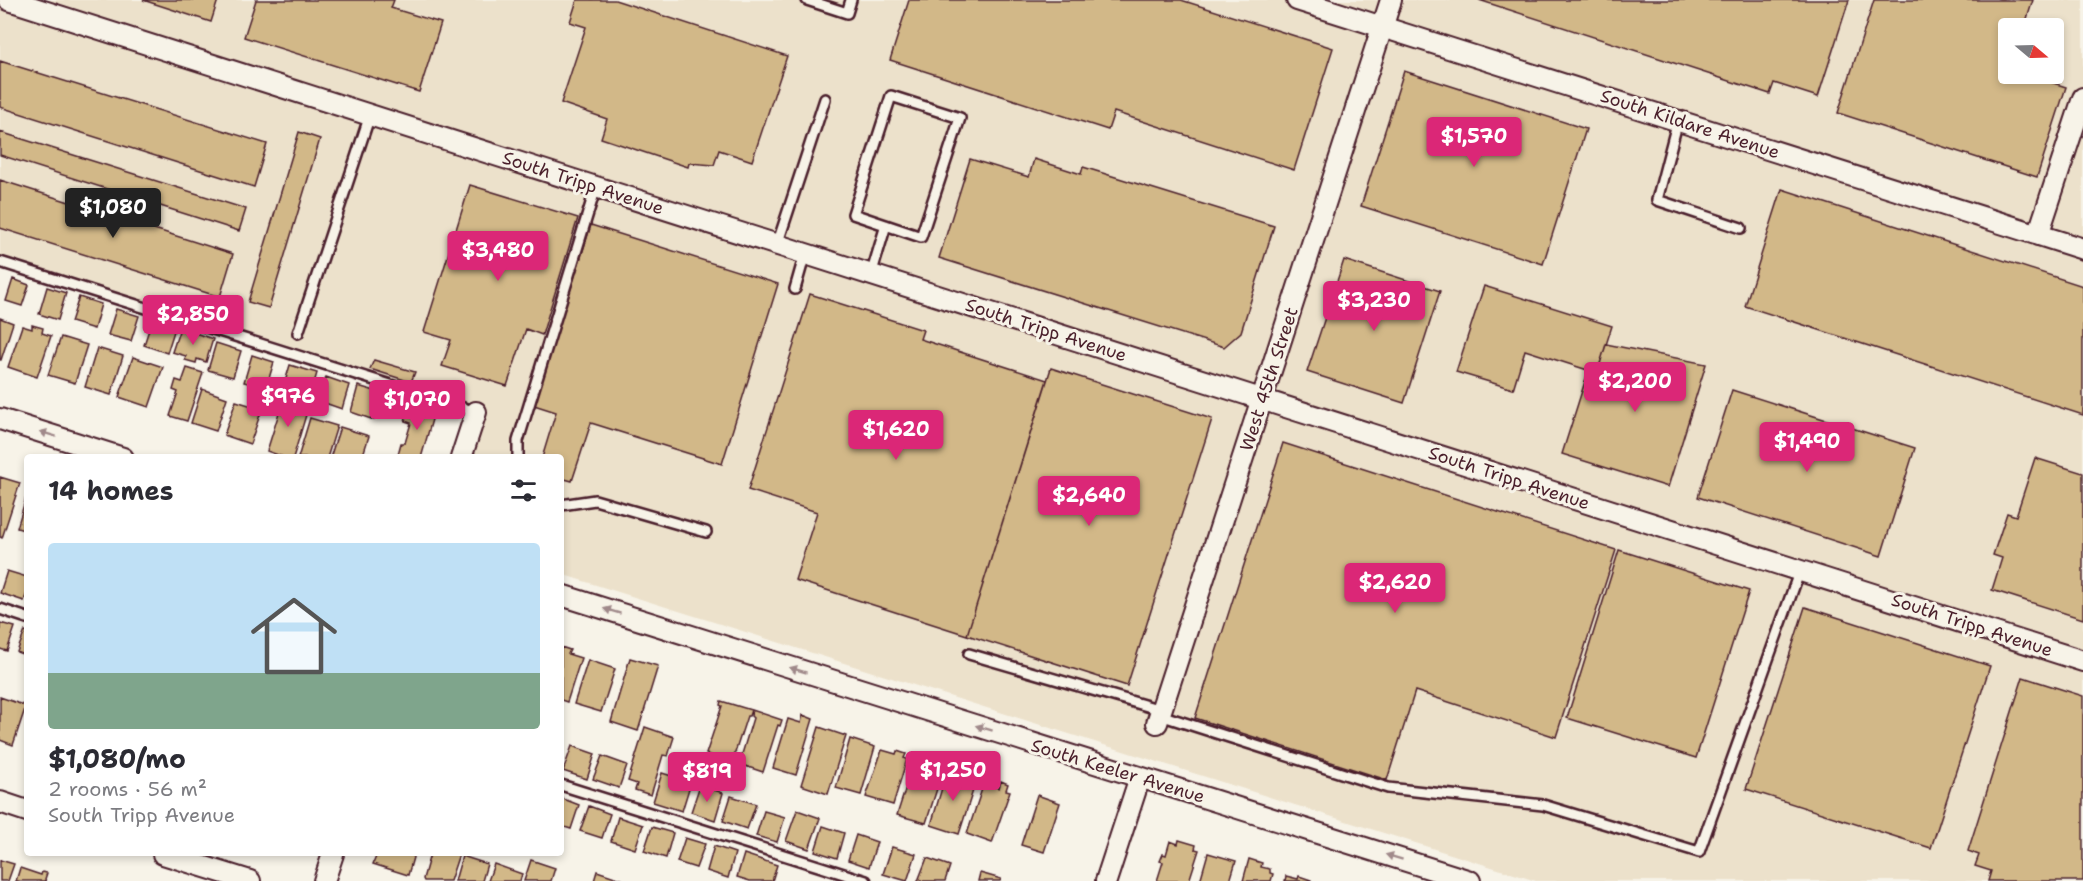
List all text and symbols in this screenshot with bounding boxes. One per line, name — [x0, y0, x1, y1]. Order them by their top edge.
north arrow — [1998, 18, 2064, 84]
map controls — [1998, 18, 2064, 84]
street label: South Kildare Avenue — [1597, 84, 1783, 164]
pin: $1,570 — [1425, 117, 1523, 168]
text: $1,570 — [1441, 123, 1507, 149]
street label: South Tripp Avenue — [499, 146, 667, 220]
pin: $1,080 — [64, 188, 162, 239]
text: $1,080 — [79, 194, 147, 220]
pin: $3,480 — [449, 231, 547, 282]
text: $3,480 — [461, 237, 535, 263]
pin: $3,230 — [1325, 281, 1423, 332]
text: $3,230 — [1337, 287, 1411, 313]
street label: South Tripp Avenue — [962, 293, 1130, 367]
pin: $2,850 — [144, 295, 242, 346]
text: $2,850 — [157, 301, 229, 327]
street label: West 45th Street — [1234, 304, 1304, 454]
pin: $2,200 — [1586, 362, 1684, 413]
text: $2,200 — [1598, 368, 1672, 394]
pin: $976 — [252, 377, 324, 428]
pin: $1,070 — [368, 380, 466, 431]
text: $976 — [261, 383, 315, 409]
text: $1,070 — [383, 386, 451, 412]
pin: $1,620 — [847, 410, 945, 461]
text: $1,620 — [862, 416, 930, 442]
pin: $1,490 — [1758, 422, 1856, 473]
one-way arrow — [39, 428, 57, 438]
text: $1,490 — [1774, 428, 1840, 454]
street label: South Tripp Avenue — [1425, 441, 1593, 515]
text: 14 homes — [48, 473, 174, 508]
icon: filters — [507, 474, 540, 507]
pin: $2,640 — [1040, 476, 1138, 527]
text: $2,640 — [1052, 482, 1126, 508]
pin: $2,620 — [1346, 563, 1444, 614]
text: $2,620 — [1358, 569, 1432, 595]
icon: home — [240, 582, 348, 690]
street label: South Tripp Avenue — [1888, 588, 2056, 662]
one-way arrow — [603, 606, 621, 615]
one-way arrow — [789, 665, 807, 674]
one-way arrow — [975, 723, 993, 733]
street label: South Keeler Avenue — [1028, 733, 1208, 809]
text: $1,080/mo — [48, 741, 186, 776]
pin: $1,250 — [904, 751, 1002, 802]
pin: $819 — [671, 752, 743, 803]
text: $1,250 — [920, 757, 986, 783]
text: $819 — [682, 758, 732, 784]
text: 2 rooms · 56 m² — [48, 776, 207, 802]
text: South Tripp Avenue — [48, 802, 235, 828]
one-way arrow — [1385, 852, 1403, 861]

